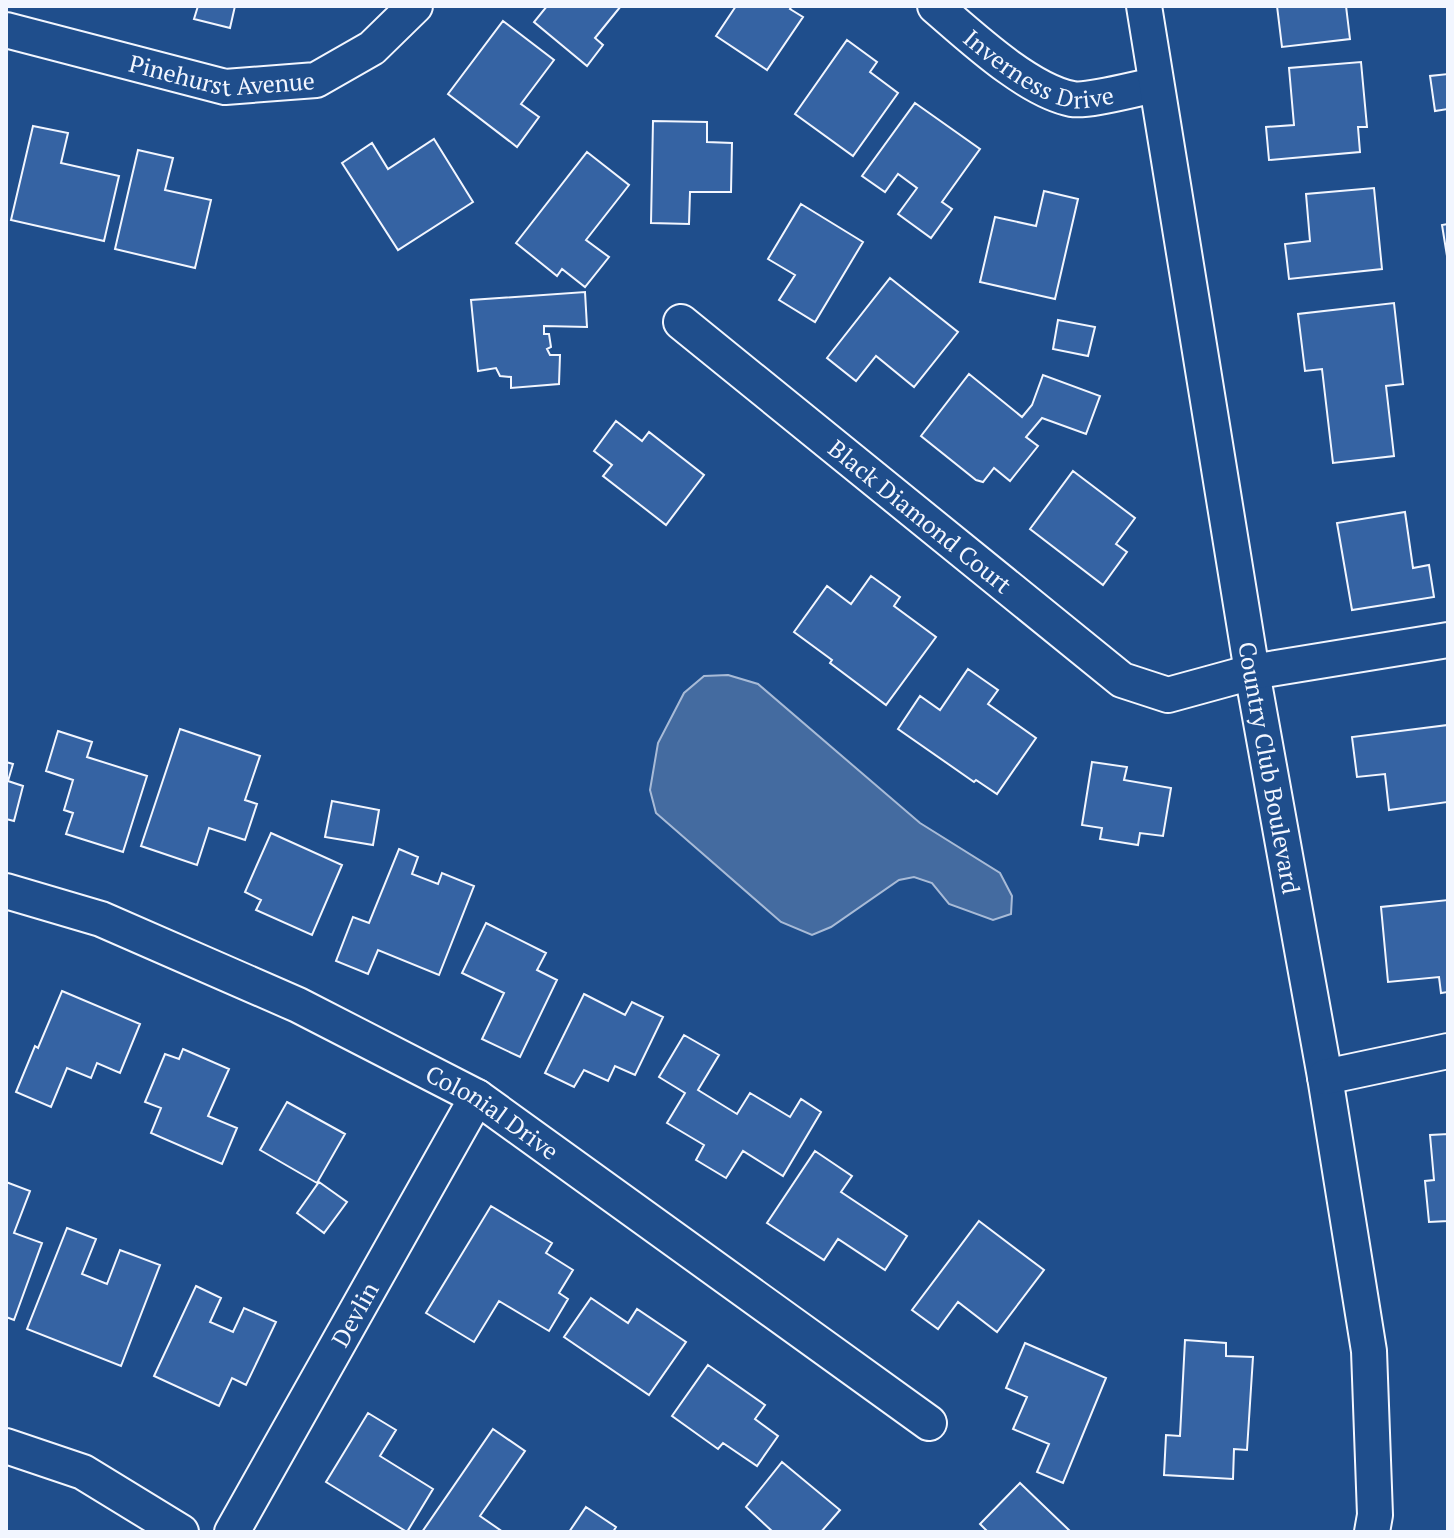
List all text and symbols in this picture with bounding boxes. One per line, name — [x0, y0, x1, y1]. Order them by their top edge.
street label: Inverness Drive — [957, 22, 1117, 115]
street label: Pinehurst Avenue — [126, 47, 316, 103]
street label: Black Diamond Court — [822, 432, 1019, 600]
street label: Country Club Boulevard — [1231, 639, 1308, 896]
street label: Colonial Drive — [420, 1057, 565, 1167]
street label: Devlin — [324, 1276, 386, 1352]

